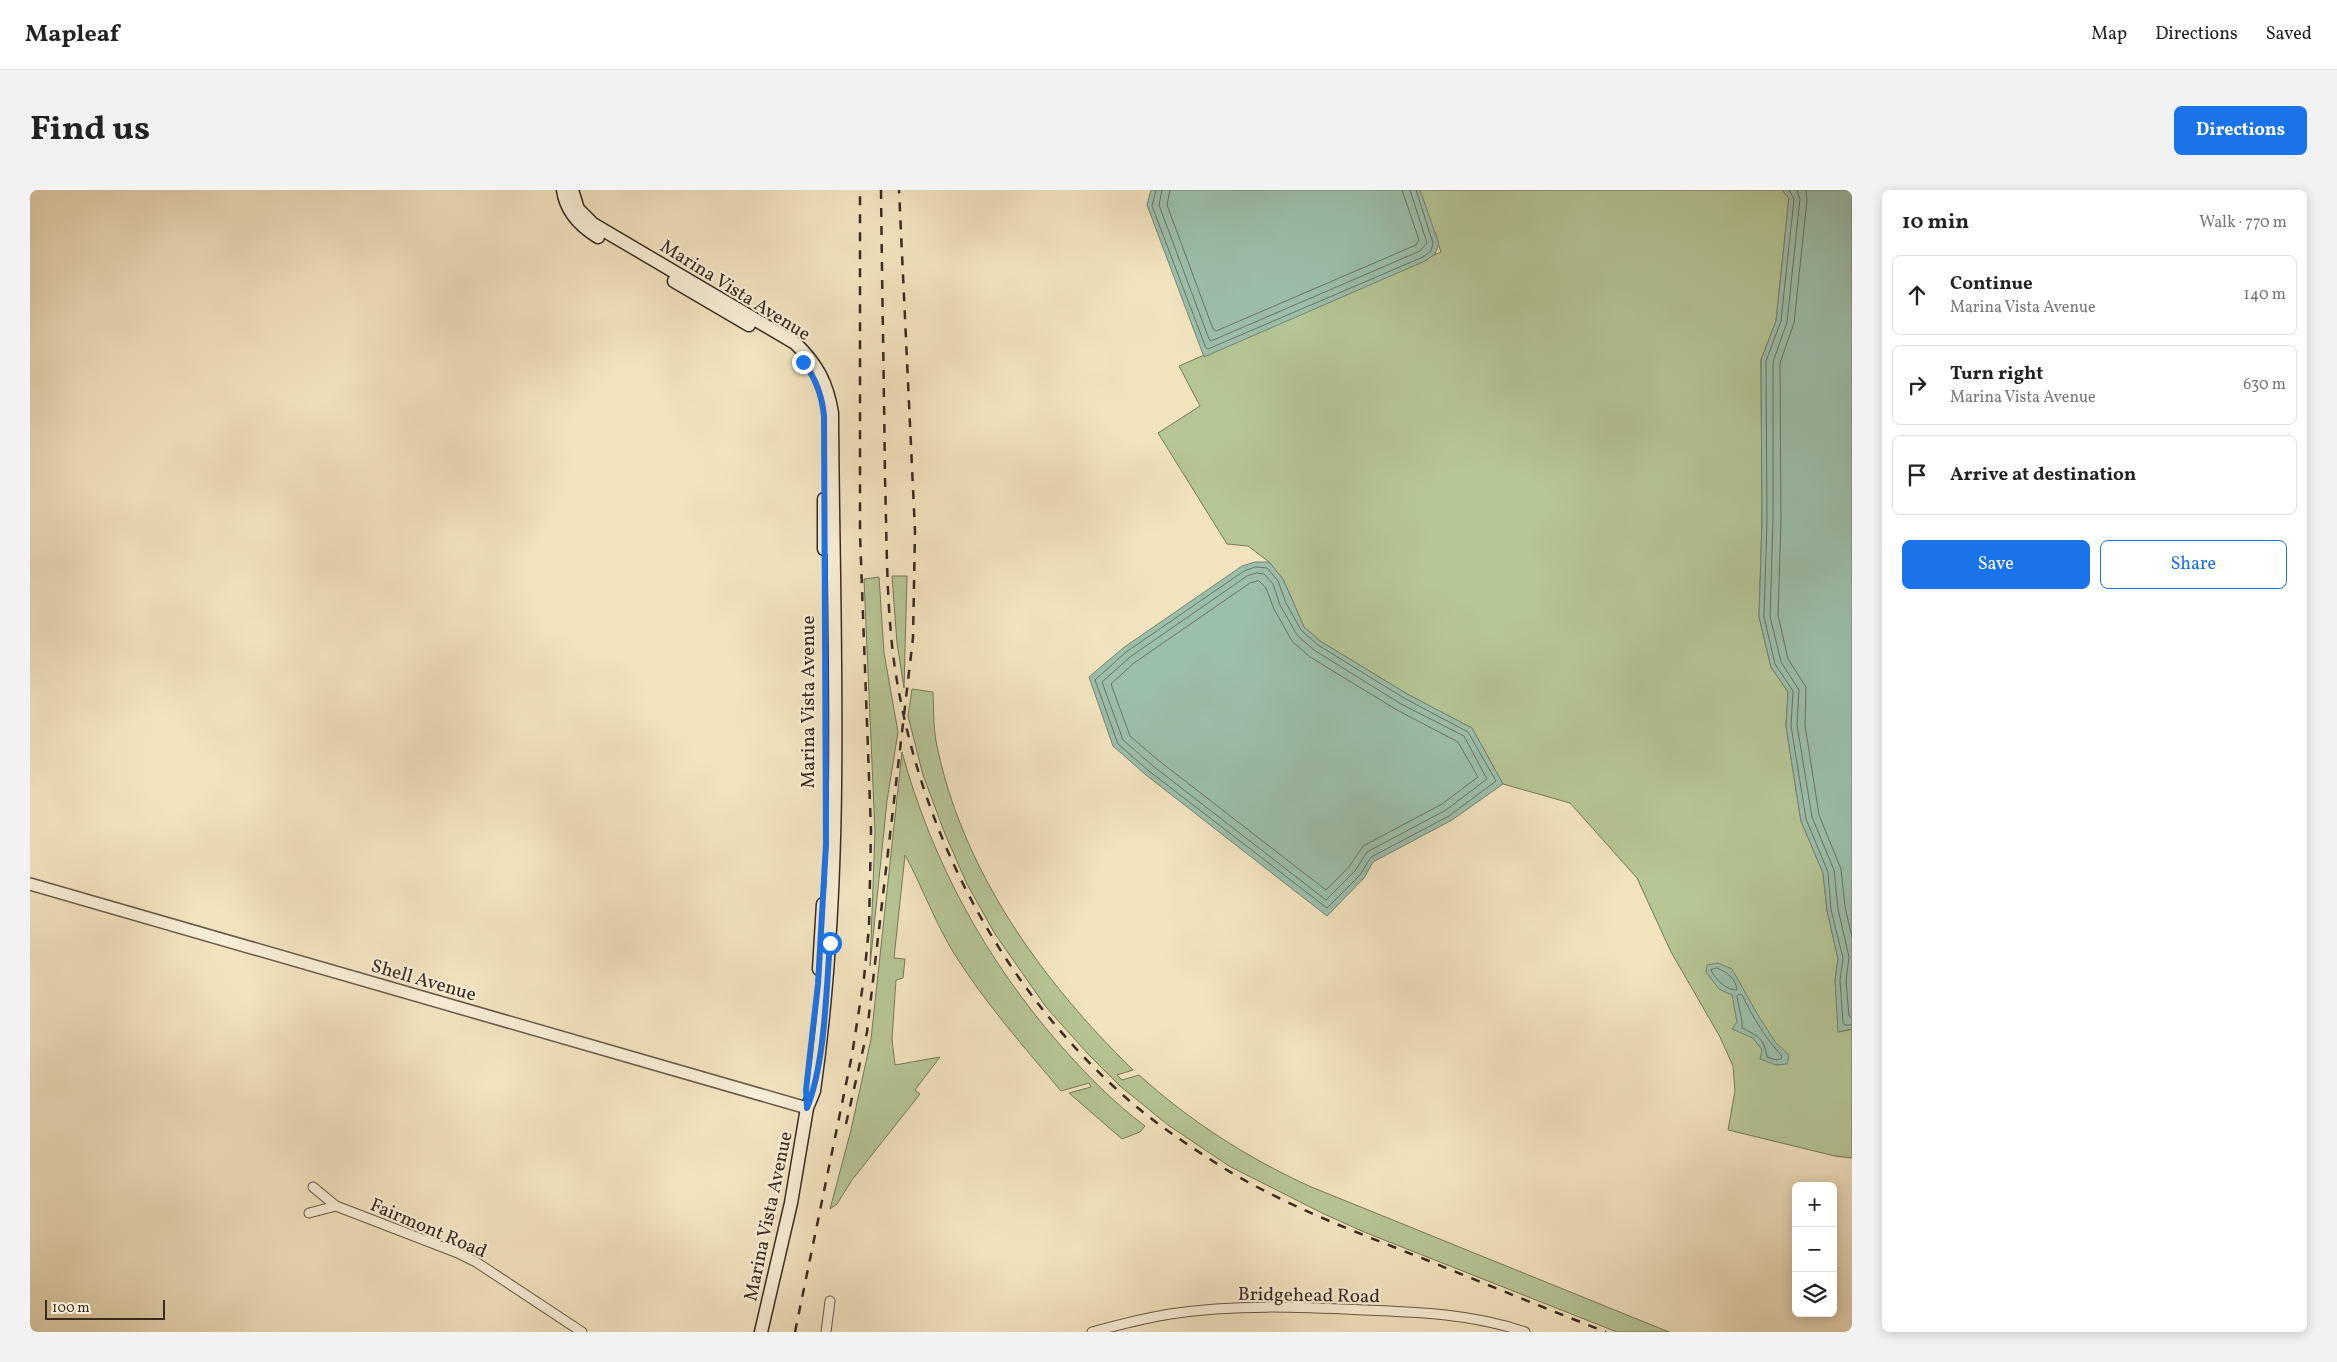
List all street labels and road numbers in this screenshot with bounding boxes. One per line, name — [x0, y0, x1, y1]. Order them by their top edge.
street label: Marina Vista Avenue — [655, 234, 815, 348]
street label: Marina Vista Avenue — [796, 616, 822, 788]
street label: Shell Avenue — [368, 954, 479, 1008]
street label: Marina Vista Avenue — [738, 1129, 800, 1304]
street label: Fairmont Road — [366, 1193, 491, 1265]
street label: Bridgehead Road — [1238, 1282, 1380, 1310]

